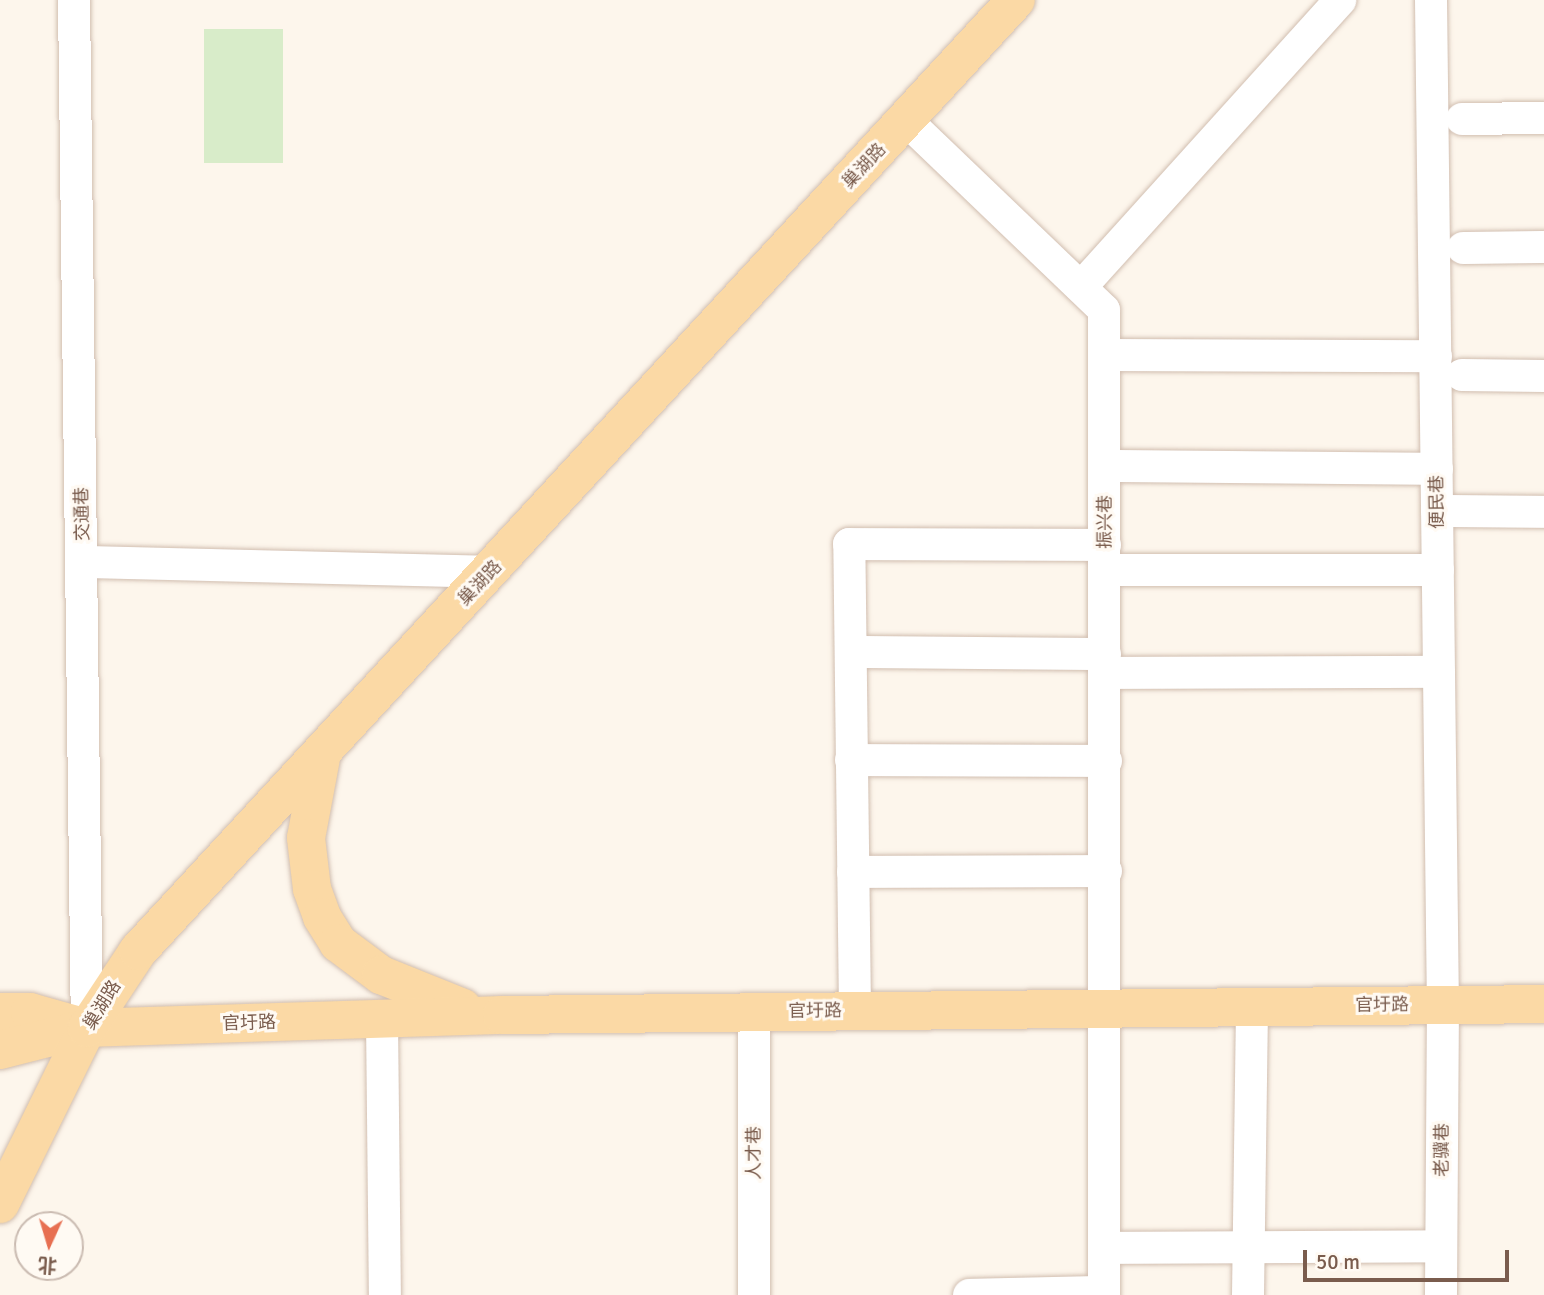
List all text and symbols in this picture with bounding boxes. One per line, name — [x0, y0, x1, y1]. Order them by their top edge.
street label: 巢湖路 — [838, 139, 890, 193]
street label: 便民巷 — [1426, 475, 1448, 529]
street label: 交通巷 — [71, 487, 93, 541]
street label: 振兴巷 — [1094, 495, 1116, 549]
street label: 巢湖路 — [454, 556, 506, 610]
street label: 巢湖路 — [79, 976, 125, 1034]
street label: 官圩路 — [1355, 994, 1409, 1016]
street label: 官圩路 — [788, 1000, 842, 1022]
street label: 官圩路 — [222, 1011, 276, 1035]
street label: 老骥巷 — [1431, 1123, 1453, 1177]
street label: 人才巷 — [743, 1126, 765, 1180]
north arrow — [14, 1211, 84, 1281]
scale bar — [1306, 1236, 1512, 1280]
text: 50 m — [1316, 1249, 1360, 1275]
text: 北 — [37, 1252, 58, 1278]

